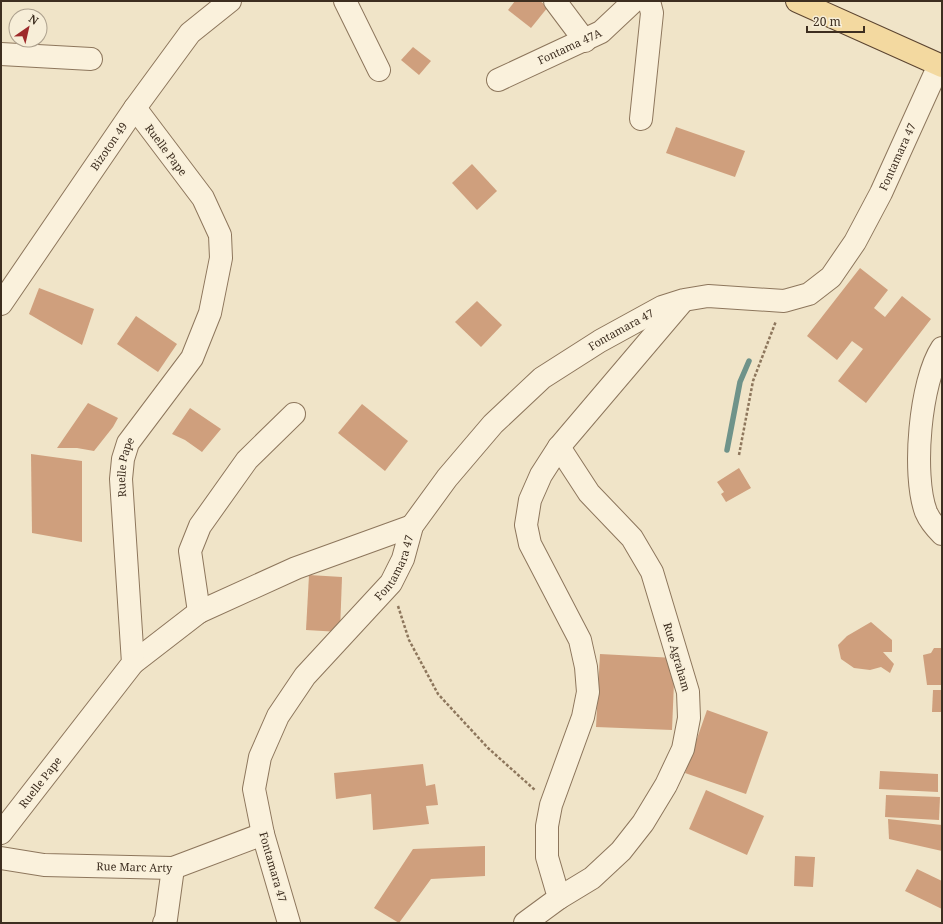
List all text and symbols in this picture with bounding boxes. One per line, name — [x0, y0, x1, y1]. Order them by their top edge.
north arrow — [8, 8, 48, 48]
scale bar — [807, 8, 864, 34]
text: N — [26, 11, 42, 28]
text: 20 m — [813, 13, 841, 30]
street label: Fontama 47A — [535, 25, 604, 68]
street label: Bizoton 49 — [87, 119, 130, 173]
street label: Fontamara 47 — [875, 120, 919, 193]
street label: Ruelle Pape — [142, 121, 191, 179]
street label: Fontamara 47 — [585, 305, 656, 354]
street label: Ruelle Pape — [113, 433, 137, 498]
street label: Fontamara 47 — [371, 533, 416, 603]
street label: Rue Agraham — [660, 621, 695, 694]
street label: Ruelle Pape — [15, 753, 65, 811]
street label: Fontamara 47 — [256, 830, 291, 904]
street label: Rue Marc Arty — [96, 858, 173, 875]

